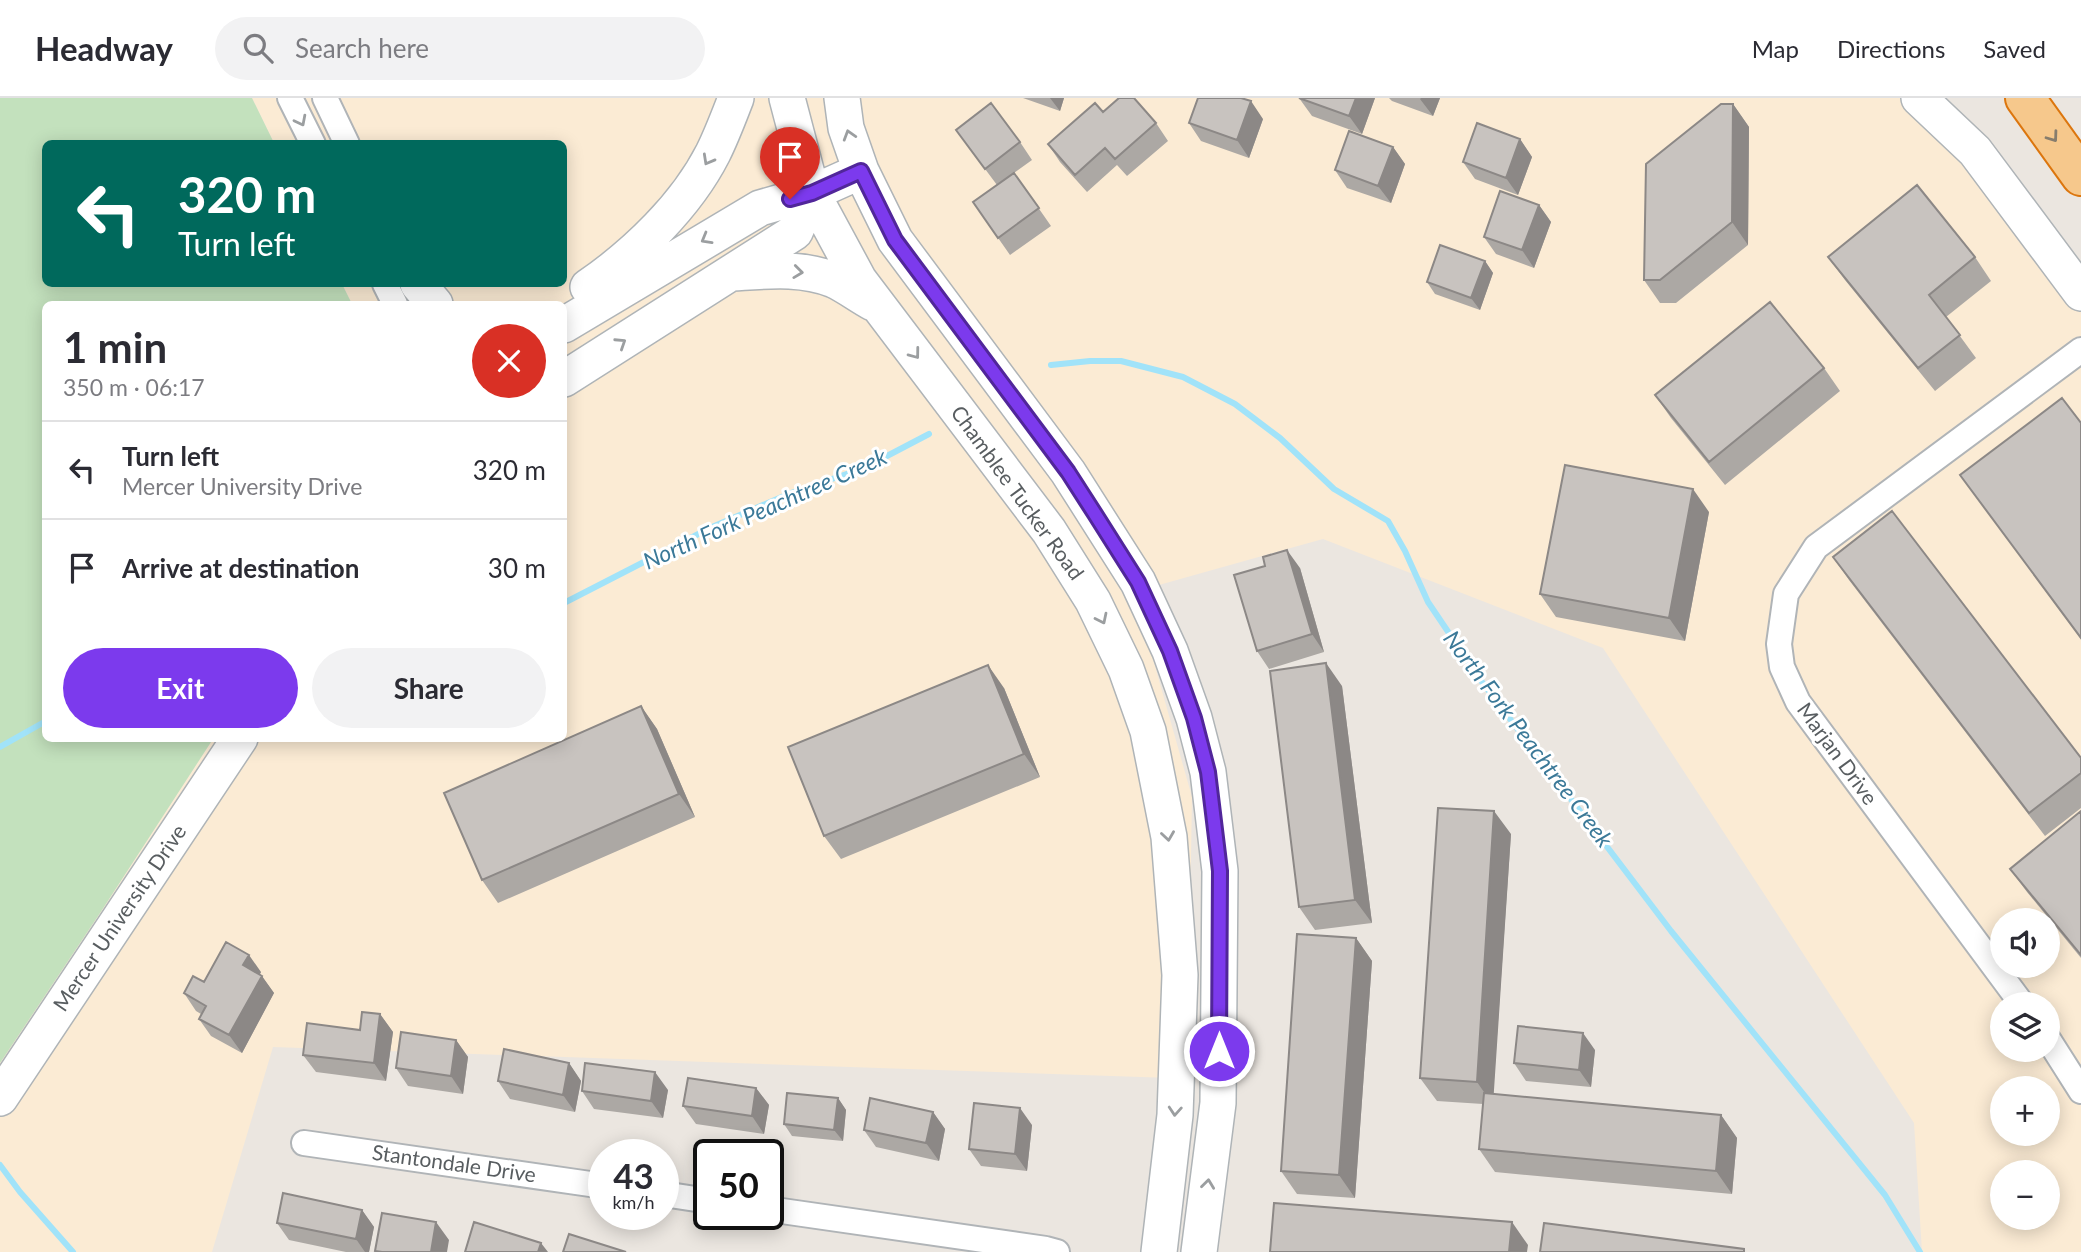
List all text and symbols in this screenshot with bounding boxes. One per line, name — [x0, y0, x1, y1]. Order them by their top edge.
search box — [215, 17, 705, 80]
text: Headway — [35, 28, 173, 68]
icon: search — [239, 29, 277, 67]
text: Search here — [295, 32, 429, 64]
text: Map — [1752, 34, 1799, 63]
text: Directions — [1837, 34, 1945, 63]
text: Saved — [1983, 34, 2046, 63]
one-way arrow — [293, 114, 307, 126]
pin — [760, 127, 820, 199]
one-way arrow — [843, 129, 858, 141]
one-way arrow — [2045, 129, 2057, 142]
icon: arrive — [771, 138, 809, 176]
one-way arrow — [703, 153, 716, 165]
text: 320 m — [178, 165, 316, 223]
icon: left — [63, 168, 154, 259]
text: Turn left — [178, 224, 295, 263]
one-way arrow — [700, 231, 713, 244]
one-way arrow — [792, 264, 804, 279]
text: 1 min — [63, 322, 167, 372]
button: close — [472, 324, 546, 398]
one-way arrow — [614, 338, 627, 351]
one-way arrow — [906, 346, 919, 358]
text: 350 m · 06:17 — [63, 373, 205, 401]
street label: Chamblee Tucker Road — [947, 400, 1090, 584]
text: Turn left — [122, 440, 219, 472]
water label: North Fork Peachtree Creek — [638, 441, 892, 575]
icon: left — [63, 451, 101, 489]
text: 320 m — [473, 454, 546, 486]
text: Mercer University Drive — [122, 472, 362, 500]
icon: arrive — [63, 549, 101, 587]
text: Arrive at destination — [122, 552, 359, 584]
text: 30 m — [488, 552, 546, 584]
one-way arrow — [1094, 612, 1108, 624]
water label: North Fork Peachtree Creek — [1438, 625, 1620, 853]
button: Exit — [63, 648, 298, 728]
button: Share — [312, 648, 546, 728]
street label: Marjan Drive — [1793, 697, 1884, 809]
street label: Mercer University Drive — [47, 819, 190, 1015]
one-way arrow — [1160, 830, 1175, 841]
map controls — [1990, 908, 2060, 1230]
button: sound — [1990, 908, 2060, 978]
button: layers — [1990, 992, 2060, 1062]
position arrow — [1182, 1014, 1256, 1088]
button: + — [1990, 1076, 2060, 1146]
one-way arrow — [1168, 1106, 1183, 1117]
street label: Stantondale Drive — [371, 1139, 538, 1186]
speed limit sign: 50 — [693, 1139, 784, 1230]
text: 43 — [613, 1154, 654, 1196]
button: − — [1990, 1160, 2060, 1230]
one-way arrow — [1201, 1178, 1216, 1190]
text: km/h — [612, 1191, 655, 1213]

